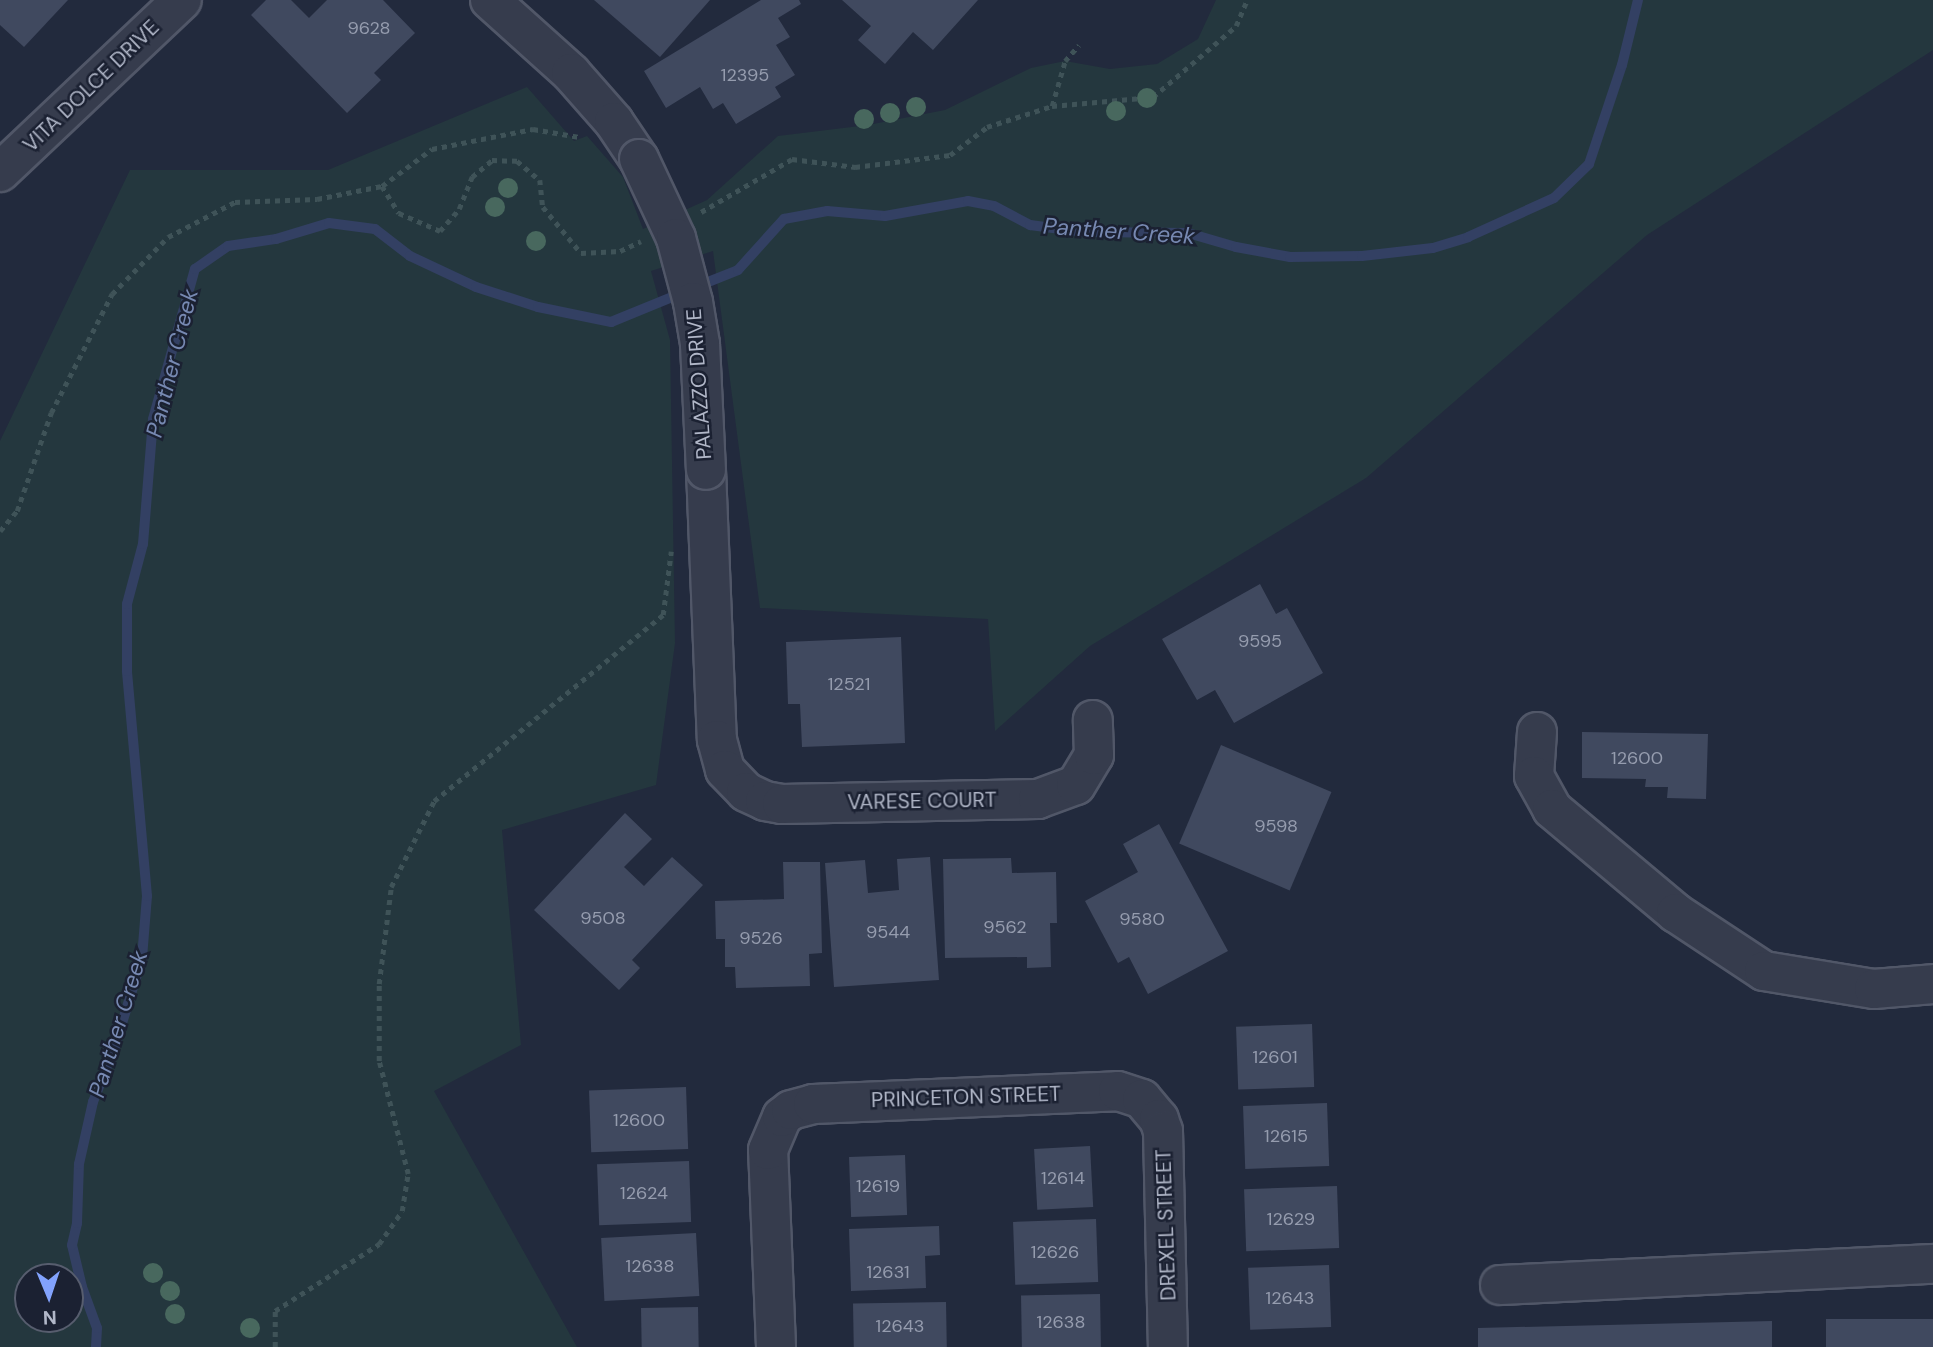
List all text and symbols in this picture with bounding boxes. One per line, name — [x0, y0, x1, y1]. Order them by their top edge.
street label: VITA DOLCE DRIVE — [18, 15, 164, 157]
house number: 9628 — [347, 17, 391, 39]
house number: 12395 — [721, 64, 769, 86]
water label: Panther Creek — [1042, 212, 1196, 250]
water label: Panther Creek — [140, 286, 204, 440]
street label: PALAZZO DRIVE — [681, 308, 717, 460]
house number: 9595 — [1238, 630, 1282, 652]
house number: 12521 — [828, 673, 870, 695]
house number: 12600 — [1611, 747, 1663, 769]
street label: VARESE COURT — [847, 787, 997, 815]
house number: 9598 — [1254, 815, 1298, 837]
house number: 9508 — [580, 907, 626, 929]
house number: 9580 — [1119, 908, 1165, 930]
house number: 9562 — [983, 916, 1027, 938]
house number: 9544 — [866, 921, 910, 943]
house number: 9526 — [739, 927, 783, 949]
water label: Panther Creek — [83, 947, 153, 1101]
house number: 12601 — [1252, 1046, 1298, 1068]
street label: PRINCETON STREET — [871, 1081, 1061, 1113]
house number: 12600 — [613, 1109, 665, 1131]
house number: 12615 — [1264, 1125, 1308, 1147]
street label: DREXEL STREET — [1151, 1149, 1181, 1301]
house number: 12614 — [1041, 1167, 1085, 1189]
house number: 12619 — [856, 1175, 900, 1197]
house number: 12624 — [620, 1182, 668, 1204]
house number: 12629 — [1267, 1208, 1315, 1230]
house number: 12626 — [1031, 1241, 1079, 1263]
house number: 12638 — [626, 1255, 674, 1277]
house number: 12631 — [866, 1261, 910, 1283]
north arrow — [14, 1263, 84, 1333]
house number: 12643 — [1266, 1287, 1314, 1309]
text: N — [42, 1305, 57, 1330]
house number: 12638 — [1037, 1311, 1085, 1333]
house number: 12643 — [876, 1315, 924, 1337]

